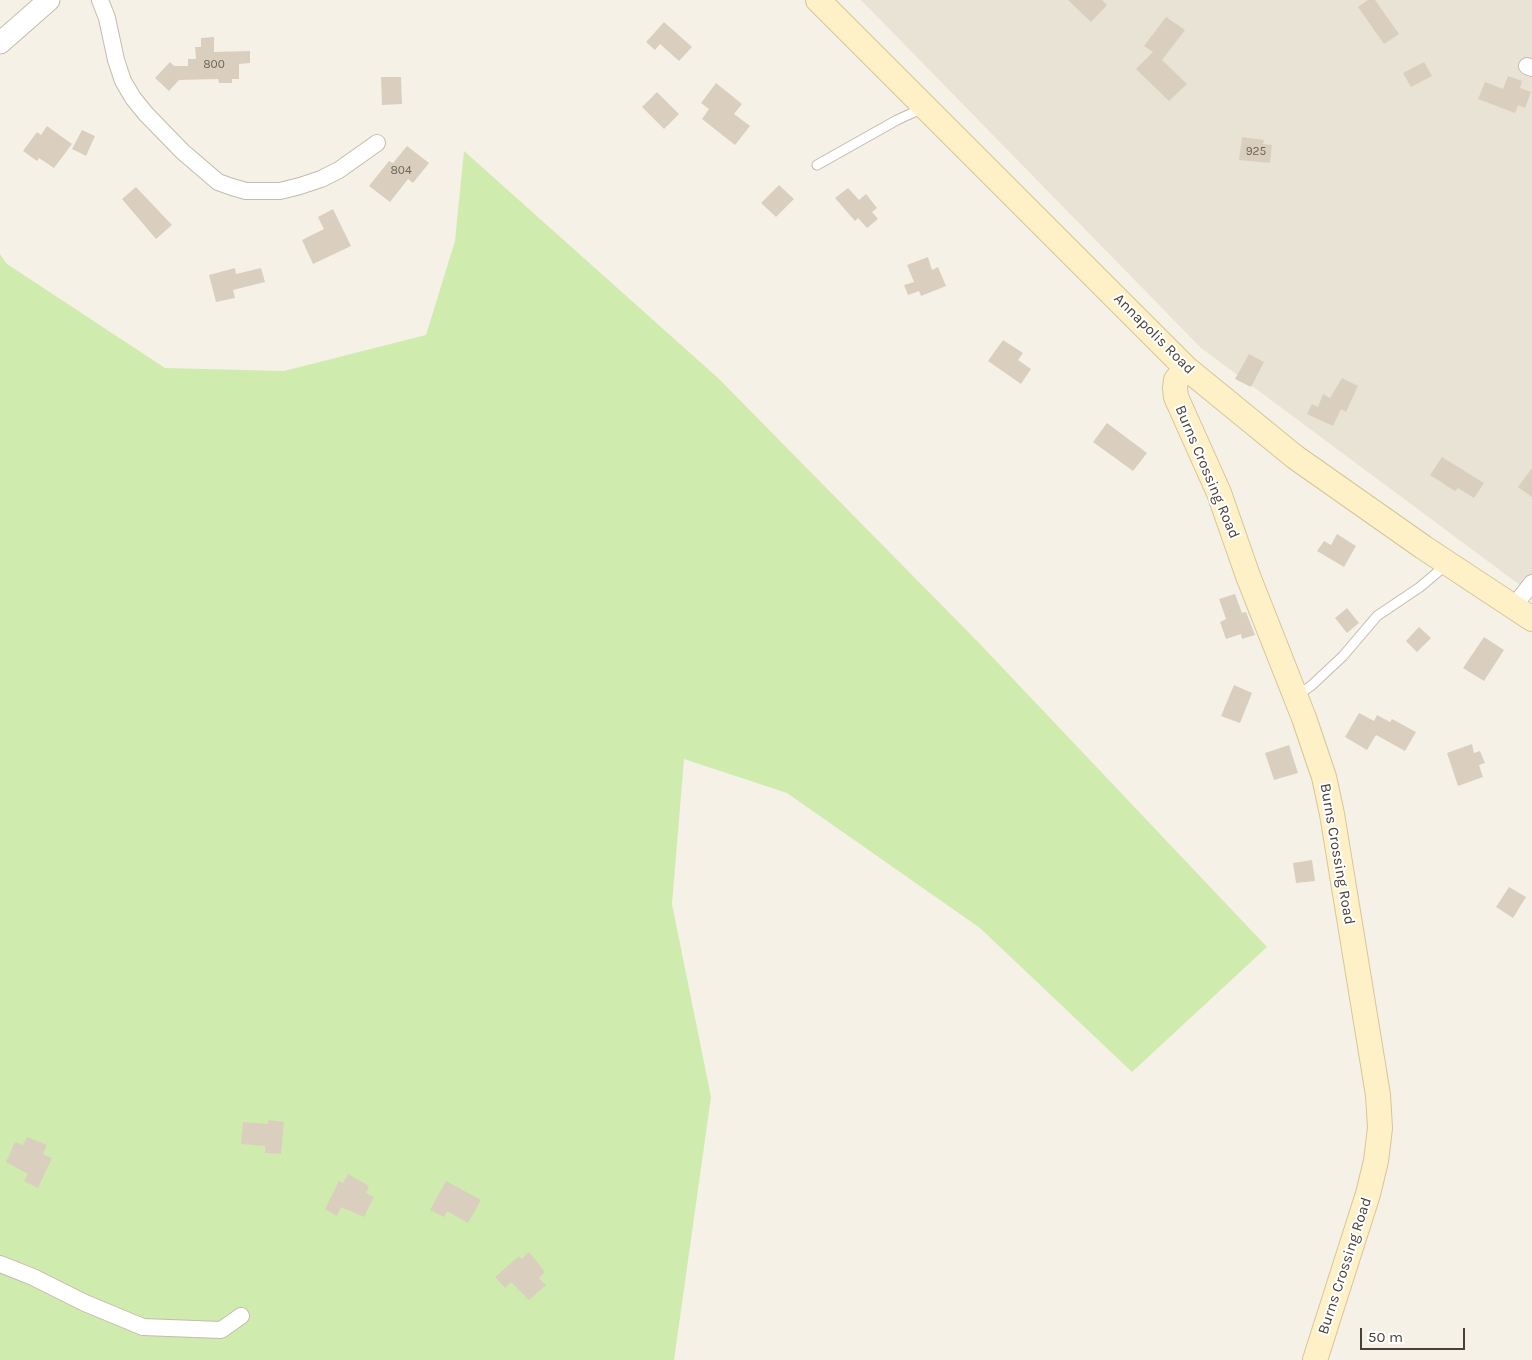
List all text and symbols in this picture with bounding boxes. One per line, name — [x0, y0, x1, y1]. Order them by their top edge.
house number: 800 — [203, 58, 225, 72]
house number: 925 — [1246, 145, 1266, 159]
house number: 804 — [390, 164, 412, 178]
street label: Annapolis Road — [1110, 290, 1198, 378]
street label: Burns Crossing Road — [1171, 403, 1243, 541]
street label: Burns Crossing Road — [1316, 782, 1358, 926]
street label: Burns Crossing Road — [1314, 1195, 1376, 1337]
scale bar — [1362, 1318, 1467, 1350]
text: 50 m — [1368, 1328, 1403, 1346]

